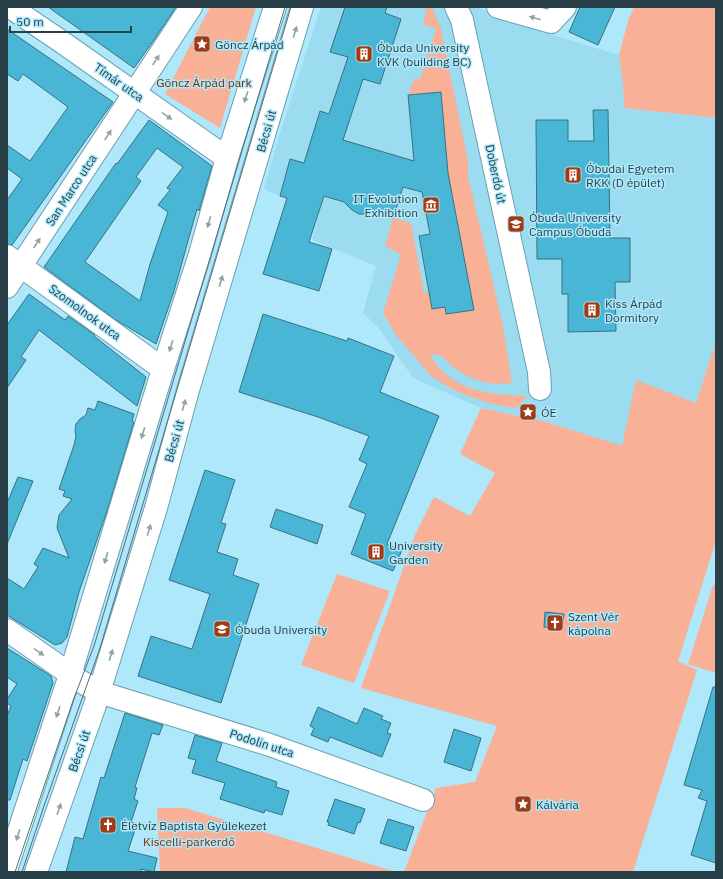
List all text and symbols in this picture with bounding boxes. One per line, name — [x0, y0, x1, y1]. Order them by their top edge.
scale bar — [10, 8, 131, 34]
text: 50 m — [16, 14, 44, 29]
one-way arrow — [528, 15, 540, 21]
one-way arrow — [292, 26, 298, 38]
place icon: Göncz Árpád — [192, 34, 212, 54]
place label: Göncz Árpád — [215, 37, 284, 52]
place label: Óbuda University KVK (building BC) — [377, 40, 472, 69]
building icon: Óbuda University KVK (building BC) — [354, 44, 374, 64]
one-way arrow — [153, 55, 160, 66]
street label: Tímár utca — [91, 59, 147, 105]
park label: Göncz Árpád park — [156, 75, 253, 90]
one-way arrow — [243, 92, 249, 104]
street label: Bécsi út — [253, 108, 279, 154]
one-way arrow — [162, 112, 173, 120]
one-way arrow — [104, 129, 112, 140]
street label: Doberdó út — [482, 143, 510, 205]
street label: San Marco utca — [42, 151, 100, 229]
place label: Óbudai Egyetem RKK (D épület) — [586, 161, 675, 190]
building icon: Óbudai Egyetem RKK (D épület) — [563, 165, 583, 185]
place label: IT Evolution Exhibition — [353, 191, 418, 220]
museum icon: IT Evolution Exhibition — [421, 195, 441, 215]
place label: Óbuda University Campus Óbuda — [529, 210, 621, 239]
school or university icon: Óbuda University Campus Óbuda — [506, 214, 526, 234]
one-way arrow — [206, 216, 212, 228]
one-way arrow — [33, 237, 40, 249]
one-way arrow — [218, 274, 224, 286]
street label: Szomolnok utca — [46, 281, 125, 344]
place label: Kiss Árpád Dormitory — [605, 296, 662, 325]
building icon: Kiss Árpád Dormitory — [582, 300, 602, 320]
one-way arrow — [167, 340, 173, 352]
one-way arrow — [181, 399, 187, 411]
place icon: ÓE — [518, 402, 538, 422]
place label: ÓE — [541, 405, 557, 420]
street label: Bécsi út — [161, 418, 187, 464]
one-way arrow — [140, 428, 146, 440]
one-way arrow — [146, 524, 152, 536]
place label: University Garden — [389, 538, 443, 567]
building icon: University Garden — [366, 542, 386, 562]
one-way arrow — [102, 552, 108, 564]
place label: Szent Vér kápolna — [568, 609, 619, 638]
church icon: Szent Vér kápolna — [545, 613, 565, 633]
school or university icon: Óbuda University — [212, 619, 232, 639]
place label: Óbuda University — [235, 622, 327, 637]
one-way arrow — [34, 648, 44, 656]
one-way arrow — [108, 648, 114, 660]
one-way arrow — [55, 706, 61, 718]
street label: Podolin utca — [228, 726, 297, 761]
street label: Bécsi út — [65, 728, 93, 774]
place icon: Kálvária — [513, 794, 533, 814]
place label: Kálvária — [536, 797, 580, 812]
one-way arrow — [56, 803, 62, 815]
church icon: Életvíz Baptista Gyülekezet — [98, 815, 118, 835]
place label: Életvíz Baptista Gyülekezet — [121, 818, 267, 833]
one-way arrow — [14, 830, 20, 842]
park label: Kiscelli-parkerdő — [143, 834, 235, 849]

